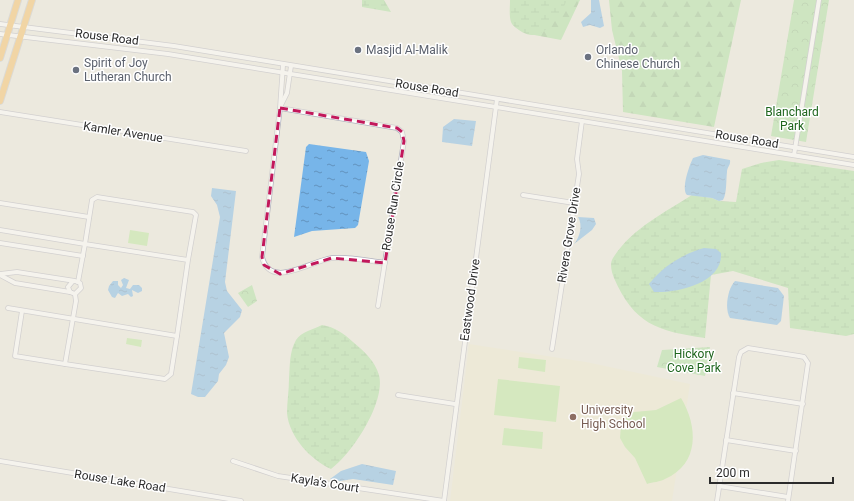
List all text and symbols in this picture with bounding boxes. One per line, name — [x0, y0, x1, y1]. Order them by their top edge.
street label: Rouse Road — [74, 26, 140, 48]
place label: Masjid Al-Malik — [366, 43, 449, 57]
place label: Orlando Chinese Church — [596, 43, 680, 71]
marker: Masjid Al-Malik — [353, 45, 363, 55]
marker: Orlando Chinese Church — [583, 52, 593, 62]
place label: Spirit of Joy Lutheran Church — [84, 56, 172, 84]
marker: Spirit of Joy Lutheran Church — [71, 65, 81, 75]
street label: Rouse Road — [394, 76, 460, 100]
park label: Blanchard Park — [765, 105, 819, 133]
street label: Kamler Avenue — [82, 119, 164, 145]
street label: Rouse Road — [714, 127, 780, 151]
street label: Rouse Run Circle — [379, 160, 407, 252]
street label: Rivera Grove Drive — [555, 186, 583, 284]
street label: Eastwood Drive — [457, 258, 483, 342]
park label: Hickory Cove Park — [667, 347, 722, 375]
place label: University High School — [581, 403, 645, 431]
marker: University High School — [568, 412, 578, 422]
scale bar — [710, 459, 833, 485]
text: 200 m — [716, 466, 750, 480]
street label: Rouse Lake Road — [73, 467, 167, 495]
street label: Kayla's Court — [290, 471, 360, 495]

